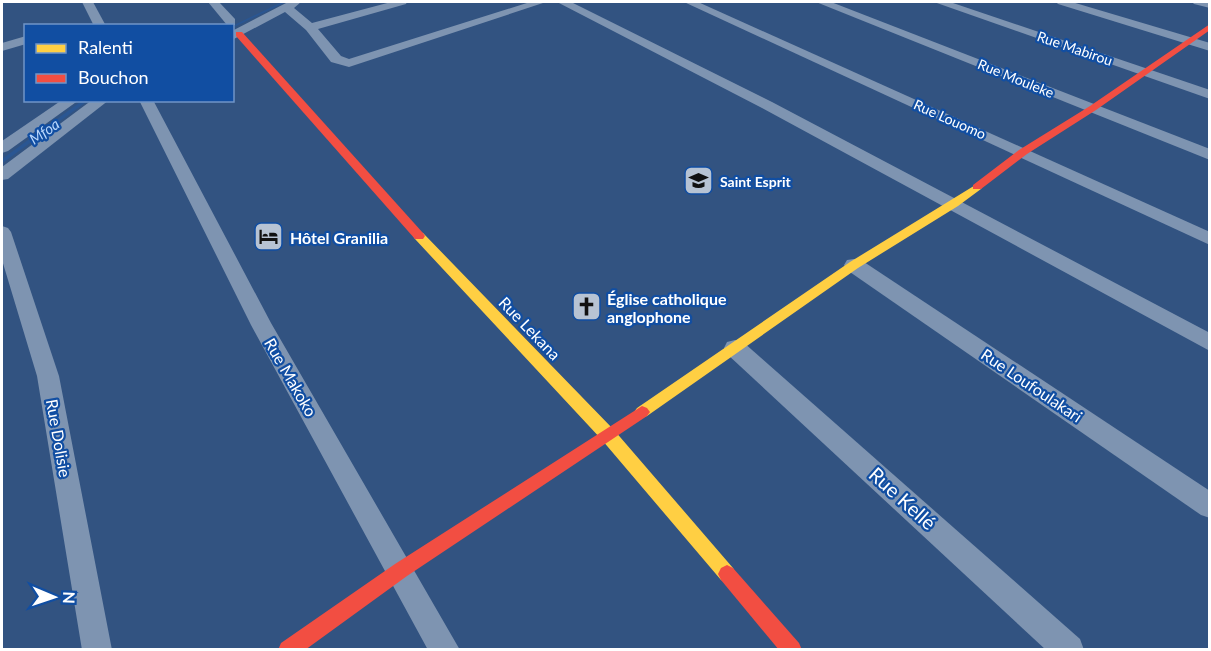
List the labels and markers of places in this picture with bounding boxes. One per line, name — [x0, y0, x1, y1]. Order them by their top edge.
school or university icon: Saint Esprit — [683, 165, 715, 197]
place label: Saint Esprit — [720, 173, 791, 190]
hotel icon: Hôtel Granilia — [253, 221, 285, 253]
place label: Hôtel Granilia — [290, 228, 388, 247]
place label: Église catholique anglophone — [607, 289, 727, 326]
church icon: Église catholique anglophone — [570, 291, 602, 323]

